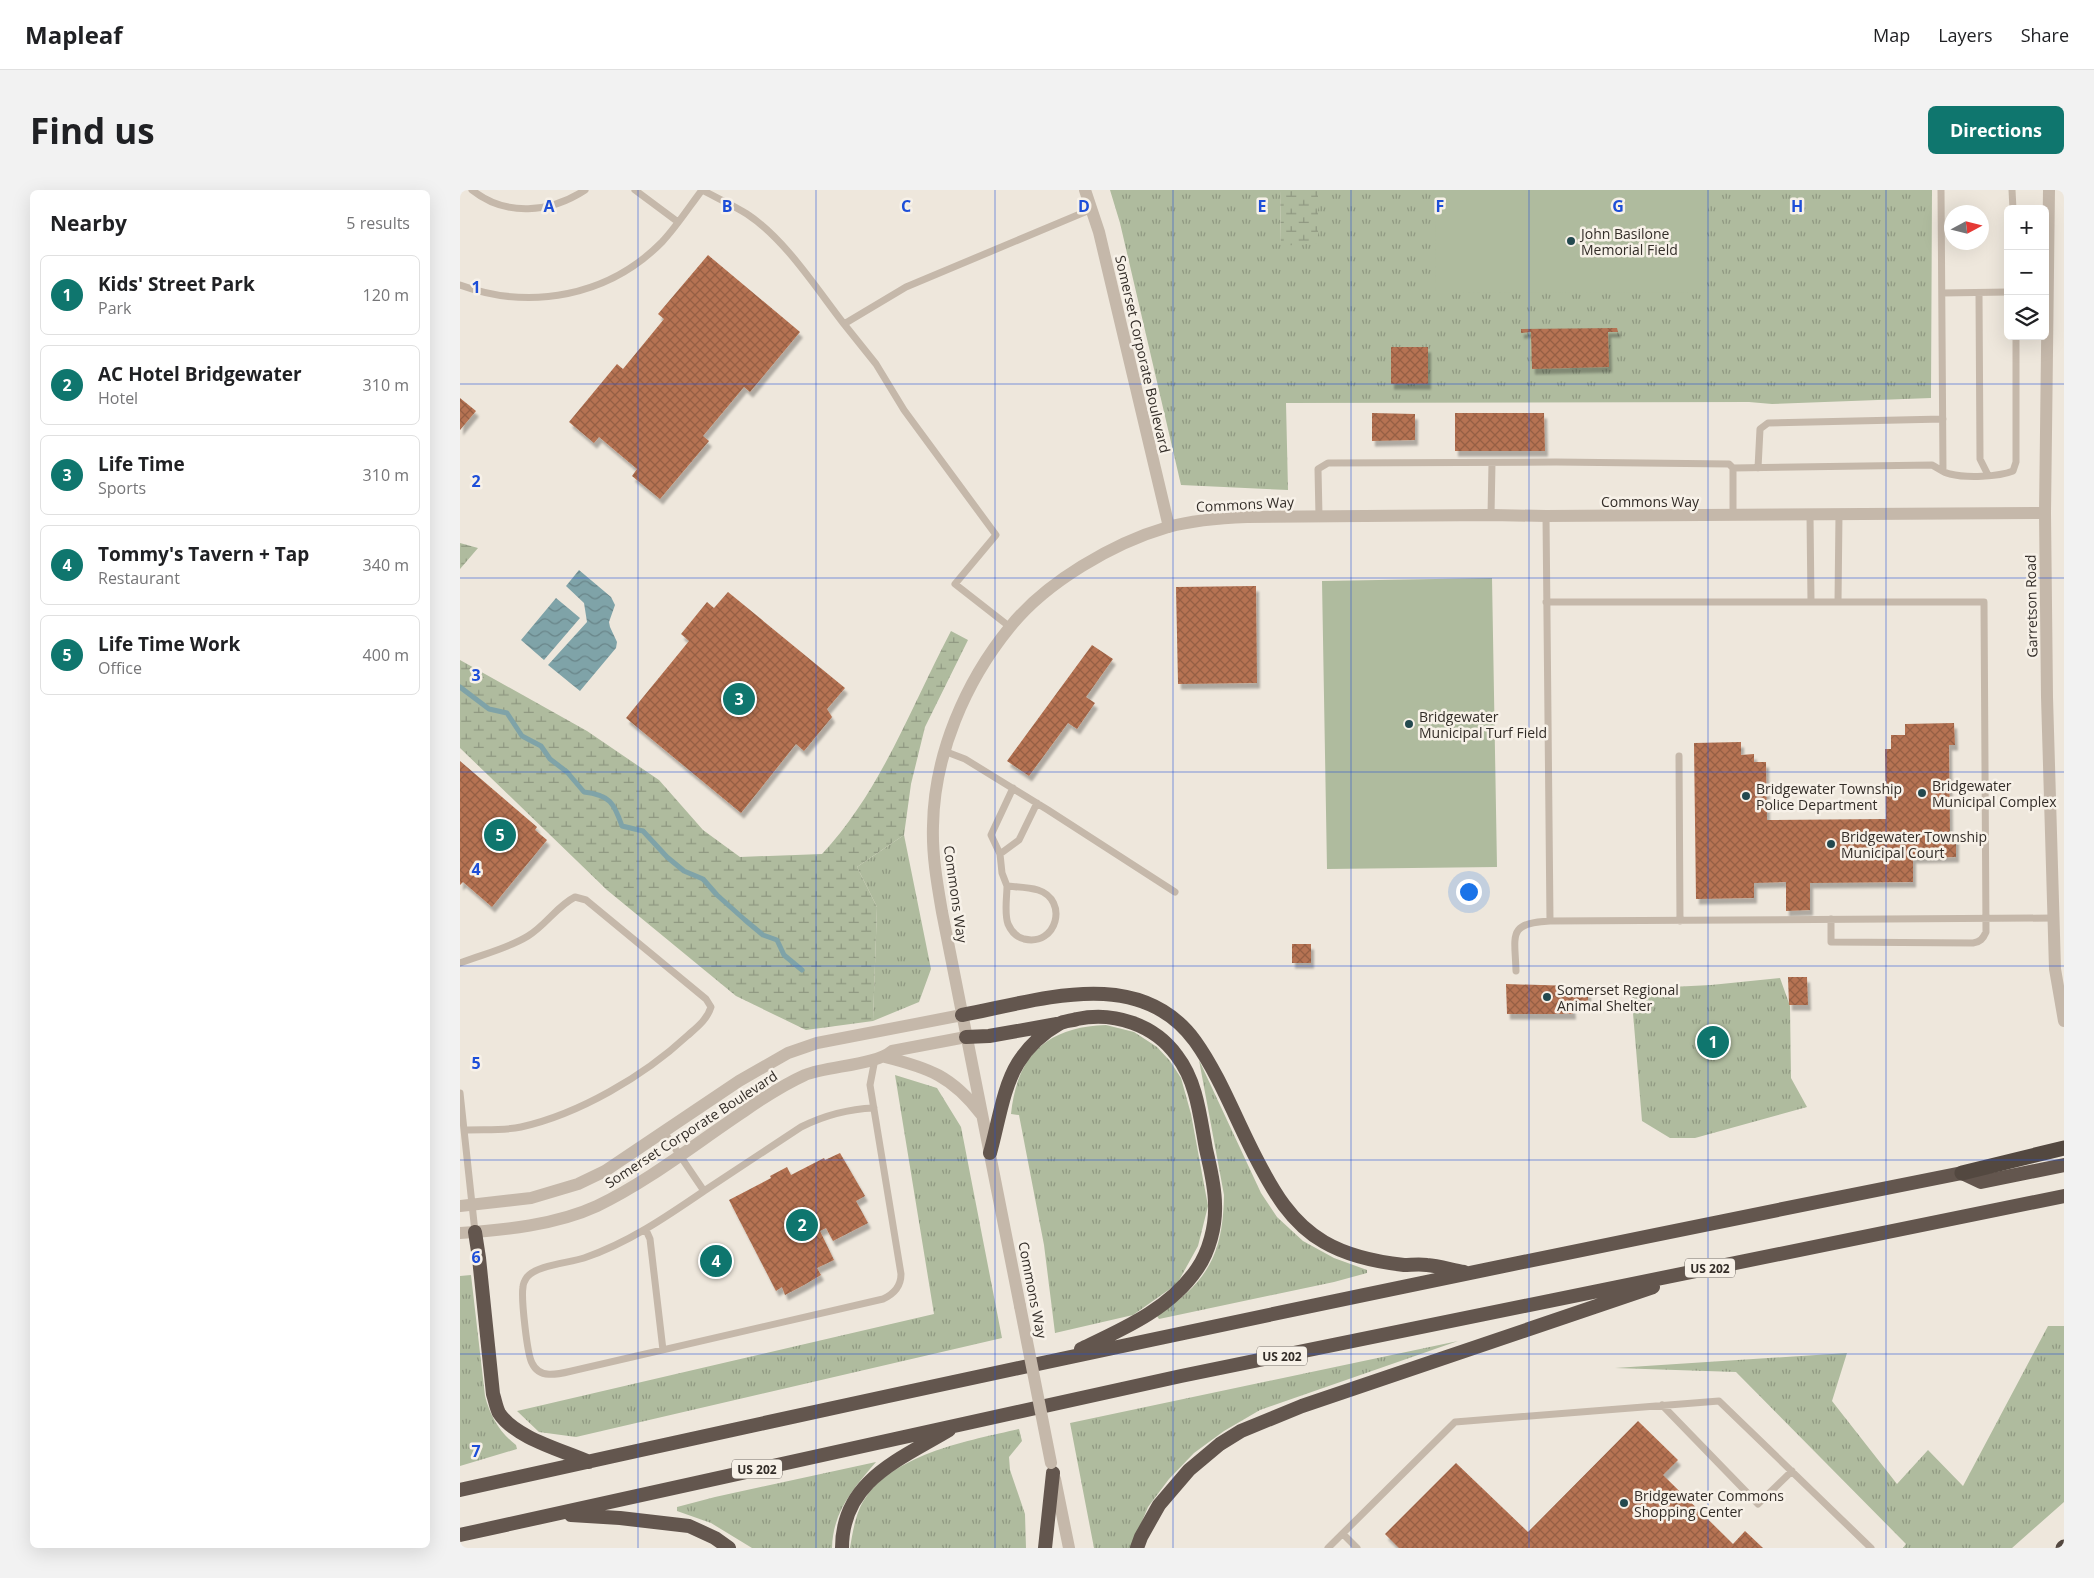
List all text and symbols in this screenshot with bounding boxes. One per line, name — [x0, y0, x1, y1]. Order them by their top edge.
text: Mapleaf — [25, 18, 123, 51]
text: Map — [1873, 23, 1910, 47]
text: Layers — [1938, 23, 1993, 47]
text: Share — [2021, 23, 2069, 47]
button: Directions — [1928, 106, 2064, 154]
text: Find us — [30, 107, 155, 154]
text: A — [543, 195, 555, 217]
text: B — [722, 195, 732, 217]
text: C — [901, 195, 911, 217]
text: D — [1078, 195, 1090, 217]
text: E — [1258, 195, 1267, 217]
text: F — [1436, 195, 1444, 217]
text: G — [1612, 195, 1624, 217]
text: H — [1791, 195, 1803, 217]
north arrow — [1944, 205, 1989, 250]
map controls — [2004, 205, 2049, 340]
button: + — [2004, 205, 2049, 250]
text: Nearby — [50, 209, 127, 237]
text: 5 results — [346, 212, 410, 234]
place label: John Basilone Memorial Field — [1579, 224, 1678, 259]
marker: John Basilone Memorial Field — [1565, 235, 1577, 247]
button: − — [2004, 250, 2049, 295]
street label: Somerset Corporate Boulevard — [1111, 253, 1175, 455]
text: Kids' Street Park — [98, 271, 255, 297]
text: 1 — [471, 276, 481, 298]
text: 1 — [62, 284, 72, 306]
text: 120 m — [363, 284, 409, 306]
button: layers — [2004, 295, 2049, 340]
text: Park — [98, 297, 131, 319]
text: AC Hotel Bridgewater — [98, 361, 302, 387]
text: 2 — [62, 374, 72, 396]
text: 310 m — [363, 374, 409, 396]
text: Hotel — [98, 387, 138, 409]
text: Life Time — [98, 451, 185, 477]
text: 3 — [62, 464, 72, 486]
text: 310 m — [363, 464, 409, 486]
text: 2 — [471, 470, 481, 492]
text: Sports — [98, 477, 146, 499]
street label: Commons Way — [1195, 492, 1296, 516]
street label: Commons Way — [1601, 492, 1700, 511]
text: Tommy's Tavern + Tap — [98, 541, 309, 567]
text: 4 — [62, 554, 72, 576]
text: 340 m — [363, 554, 409, 576]
street label: Garretson Road — [2021, 554, 2041, 658]
text: Restaurant — [98, 567, 180, 589]
text: Life Time Work — [98, 631, 240, 657]
text: 5 — [62, 644, 72, 666]
text: 400 m — [363, 644, 409, 666]
text: Office — [98, 657, 142, 679]
text: 3 — [471, 664, 481, 686]
pin: 3 — [723, 680, 755, 718]
place label: Bridgewater Municipal Turf Field — [1419, 707, 1547, 742]
marker: Bridgewater Municipal Turf Field — [1403, 718, 1415, 730]
place label: Bridgewater Municipal Complex — [1932, 776, 2057, 811]
place label: Bridgewater Township Police Department — [1756, 779, 1902, 814]
marker: Bridgewater Municipal Complex — [1916, 787, 1928, 799]
marker: Bridgewater Township Police Department — [1740, 790, 1752, 802]
pin: 5 — [484, 816, 516, 854]
place label: Bridgewater Township Municipal Court — [1841, 827, 1987, 862]
marker: Bridgewater Township Municipal Court — [1825, 838, 1837, 850]
street label: Commons Way — [940, 844, 972, 945]
text: 4 — [471, 858, 481, 880]
your location — [1456, 879, 1482, 905]
place label: Somerset Regional Animal Shelter — [1557, 980, 1679, 1015]
marker: Somerset Regional Animal Shelter — [1541, 991, 1553, 1003]
pin: 1 — [1697, 1023, 1729, 1061]
text: 5 — [471, 1052, 481, 1074]
street label: Somerset Corporate Boulevard — [601, 1066, 781, 1192]
pin: 2 — [786, 1206, 818, 1244]
street label: Commons Way — [1014, 1240, 1052, 1341]
pin: 4 — [700, 1242, 732, 1280]
text: 6 — [471, 1246, 481, 1268]
road number: US 202 — [1685, 1258, 1735, 1278]
road number: US 202 — [1257, 1346, 1307, 1366]
text: 7 — [471, 1440, 481, 1462]
road number: US 202 — [732, 1460, 782, 1478]
place label: Bridgewater Commons Shopping Center — [1634, 1486, 1784, 1521]
marker: Bridgewater Commons Shopping Center — [1618, 1497, 1630, 1509]

